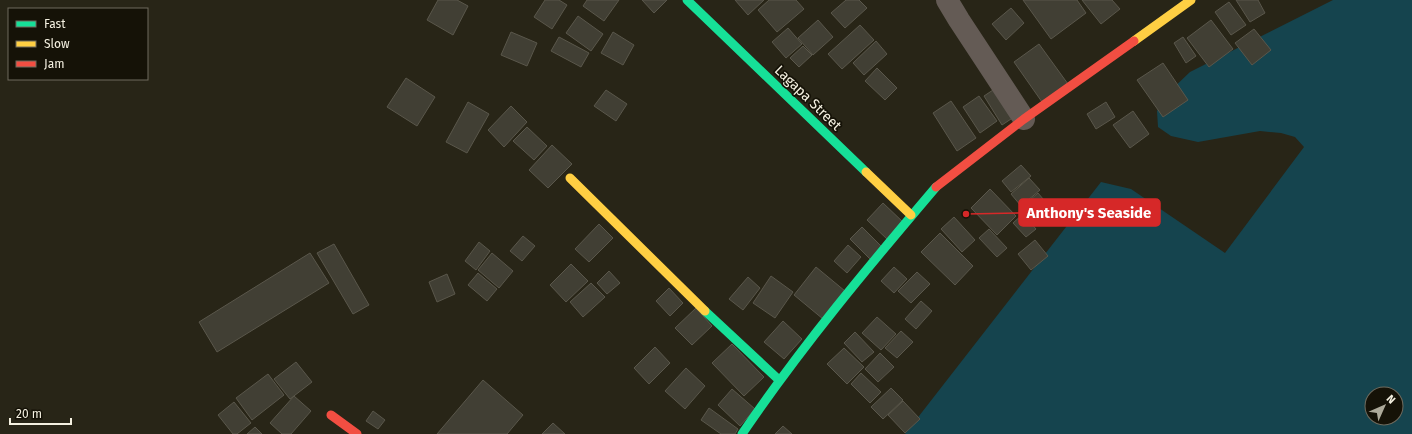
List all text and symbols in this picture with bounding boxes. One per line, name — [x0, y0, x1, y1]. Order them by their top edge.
legend — [8, 8, 148, 80]
text: Fast — [44, 17, 66, 31]
text: Slow — [44, 37, 70, 51]
text: Jam — [44, 57, 64, 71]
street label: Lagapa Street — [771, 62, 846, 135]
callout: Anthony's Seaside — [1019, 199, 1160, 226]
text: Anthony's Seaside — [1026, 204, 1151, 222]
north arrow — [1364, 386, 1404, 426]
text: N — [1384, 392, 1398, 406]
scale bar — [10, 400, 71, 426]
text: 20 m — [16, 407, 42, 421]

